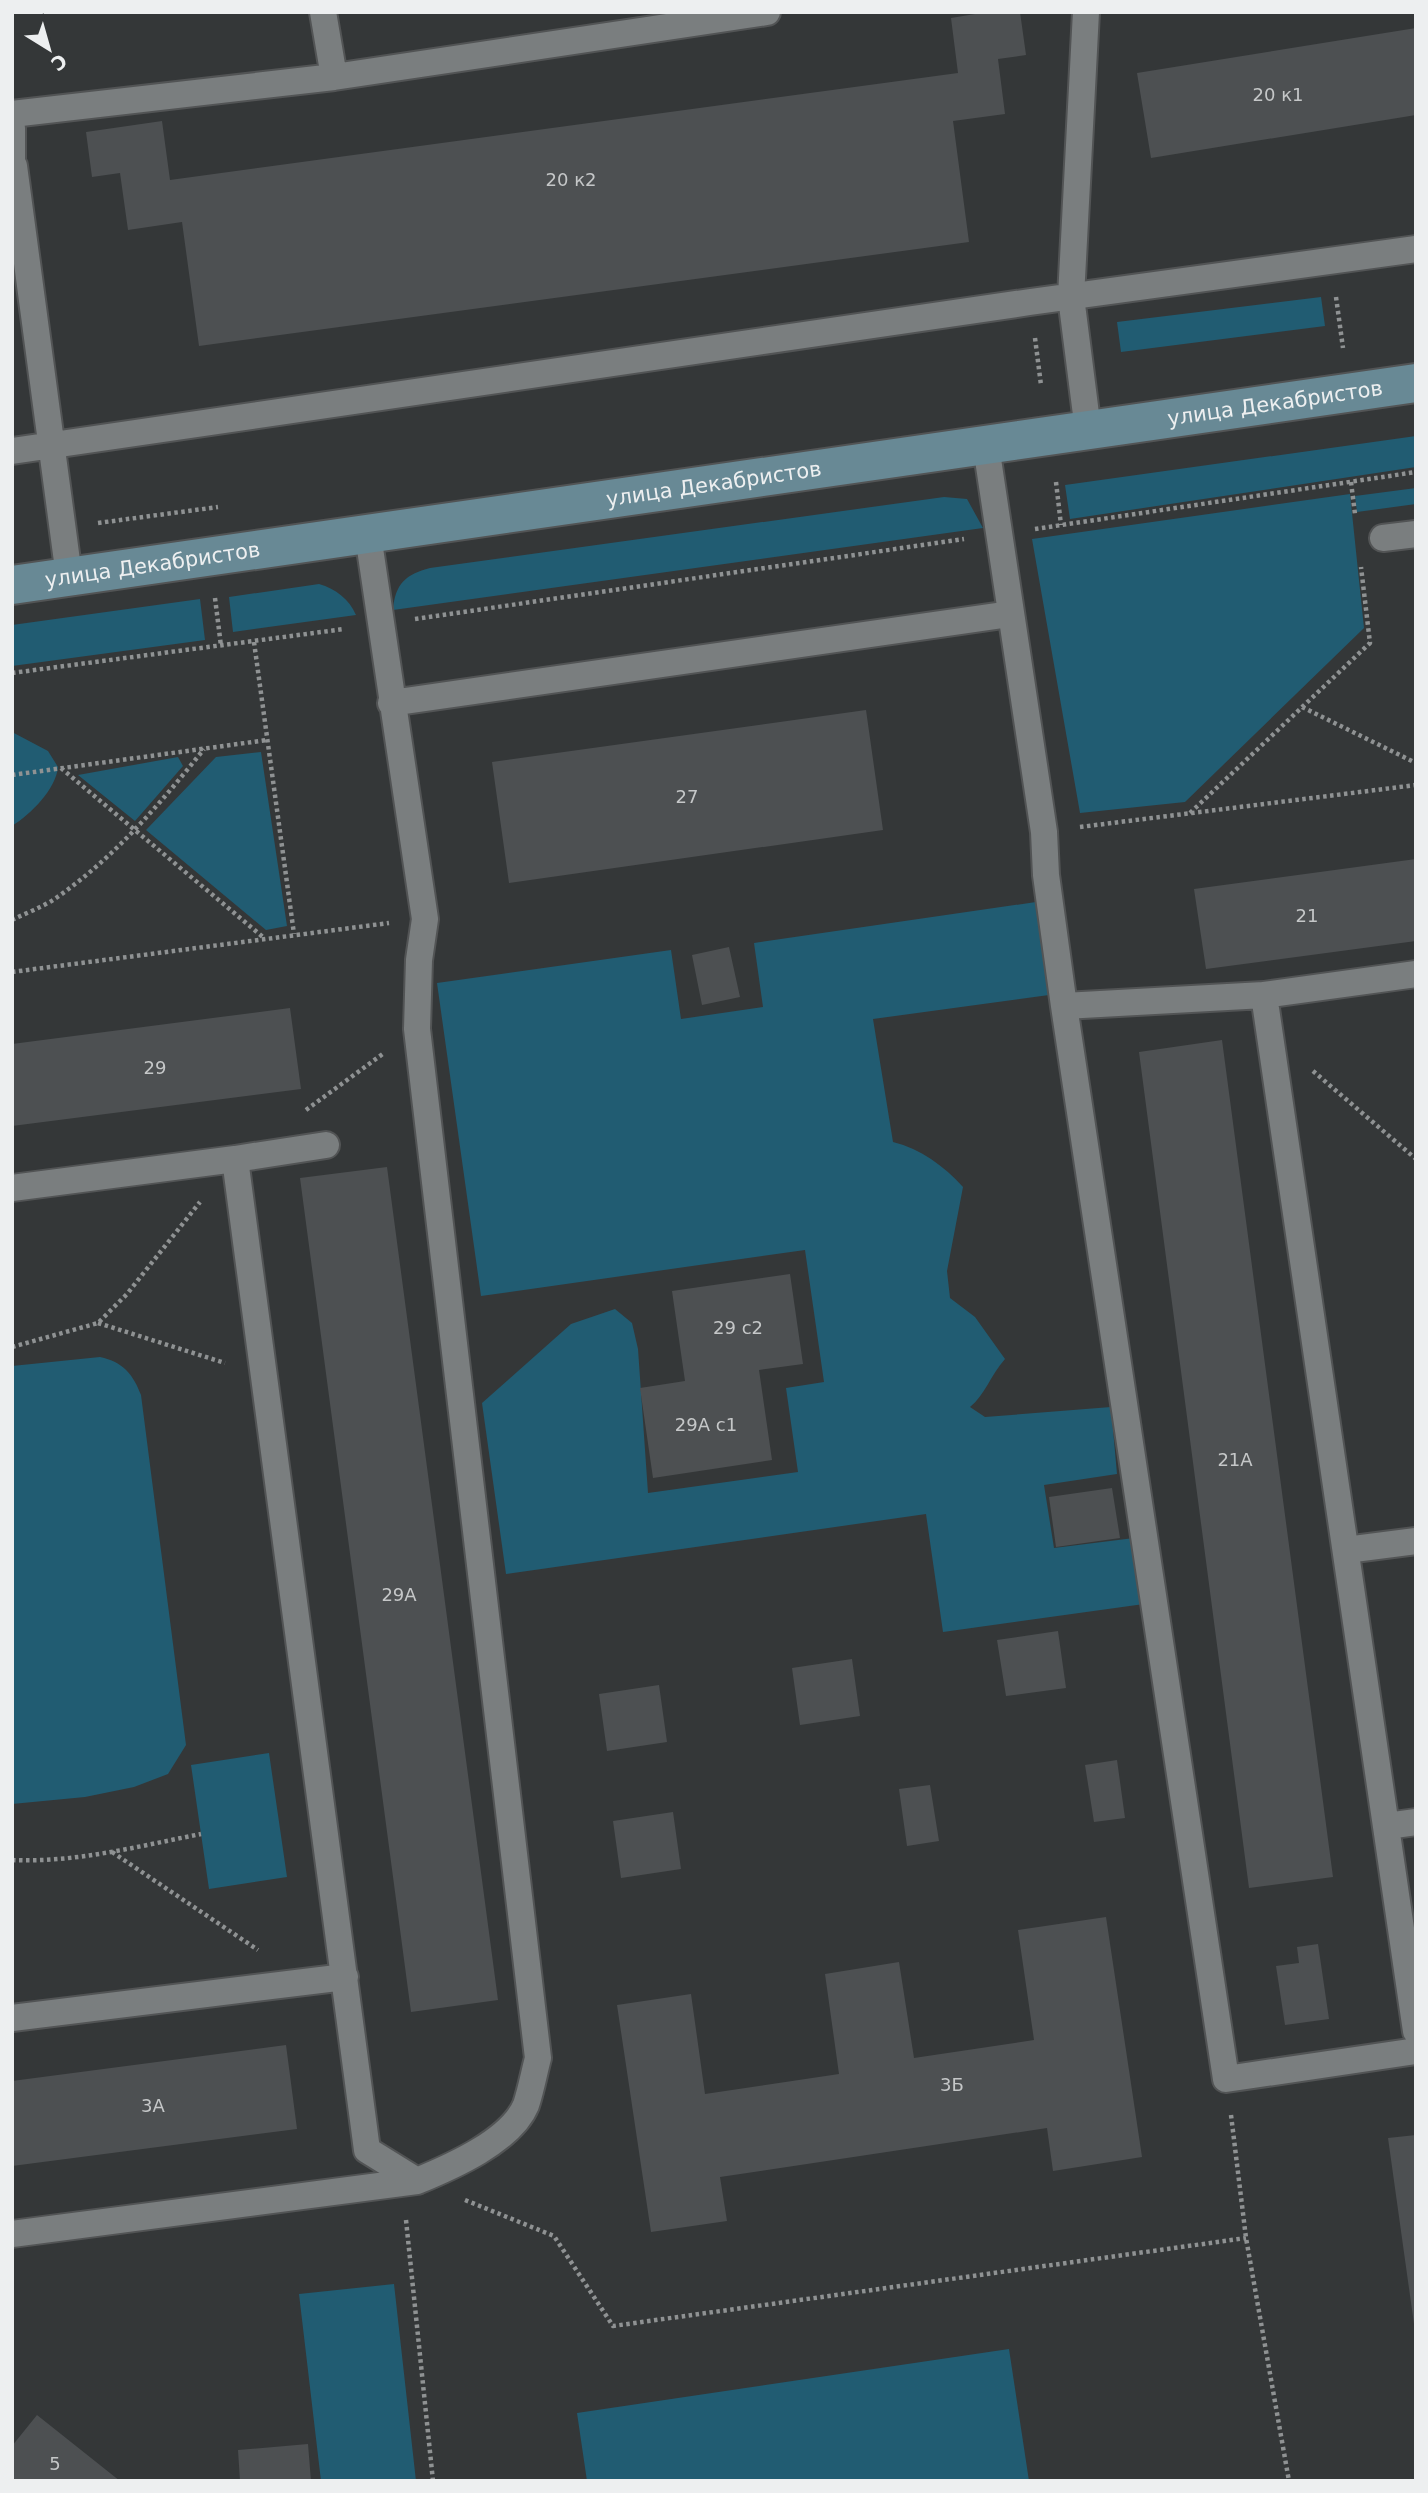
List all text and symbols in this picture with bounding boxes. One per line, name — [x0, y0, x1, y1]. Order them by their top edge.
north arrow — [14, 14, 84, 84]
text: С — [47, 50, 71, 76]
house number: 20 к1 — [1253, 84, 1303, 105]
house number: 20 к2 — [546, 169, 596, 190]
street label: улица Декабристов — [1166, 376, 1384, 431]
street label: улица Декабристов — [605, 457, 823, 511]
street label: улица Декабристов — [43, 537, 262, 592]
house number: 27 — [676, 786, 698, 807]
house number: 21 — [1296, 905, 1318, 926]
house number: 29 — [144, 1057, 166, 1078]
house number: 29 с2 — [713, 1317, 763, 1338]
house number: 29А с1 — [675, 1414, 737, 1435]
house number: 21А — [1217, 1449, 1253, 1470]
house number: 29А — [381, 1584, 417, 1605]
house number: 3Б — [940, 2074, 964, 2095]
house number: 3А — [141, 2095, 166, 2116]
house number: 5 — [49, 2453, 61, 2474]

